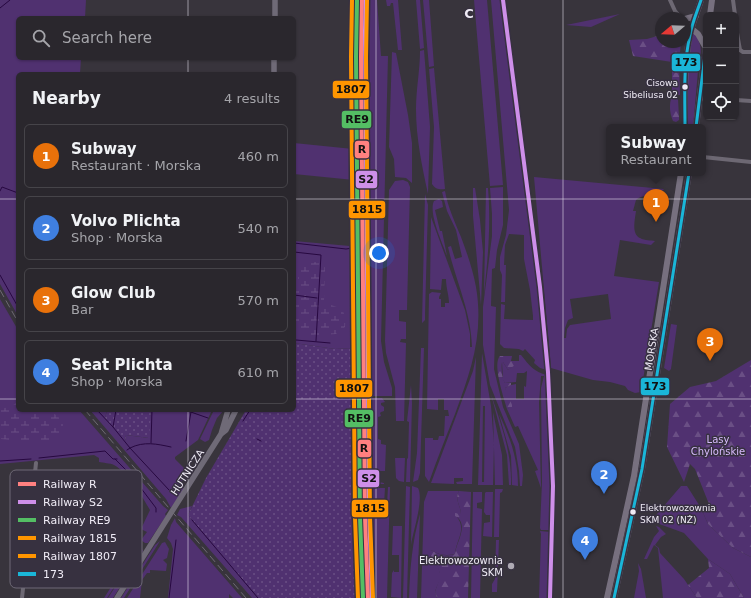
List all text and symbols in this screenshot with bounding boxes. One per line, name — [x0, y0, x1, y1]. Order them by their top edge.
text: C — [464, 6, 474, 21]
north arrow — [655, 12, 691, 48]
map controls — [703, 12, 739, 120]
button: + — [703, 12, 739, 48]
search box — [16, 16, 296, 60]
icon: search — [30, 27, 52, 49]
text: Search here — [62, 29, 152, 47]
button: − — [703, 48, 739, 84]
line badge: 173 — [671, 53, 701, 72]
text: 173 — [675, 56, 697, 69]
place label: Cisowa Sibeliusa 02 — [623, 78, 678, 100]
line badge: 1807 — [332, 80, 370, 99]
marker: Cisowa Sibeliusa 02 — [680, 82, 690, 92]
text: 1807 — [336, 83, 366, 96]
button: locate — [703, 84, 739, 120]
text: Nearby — [32, 88, 101, 108]
text: 4 results — [224, 91, 280, 106]
line badge: RE9 — [341, 110, 372, 129]
text: RE9 — [345, 113, 369, 126]
popup — [606, 124, 706, 176]
text: Subway — [620, 134, 686, 152]
text: Subway — [71, 140, 137, 158]
line badge: R — [354, 140, 370, 159]
text: R — [358, 143, 367, 156]
text: 1 — [41, 149, 51, 164]
text: 460 m — [237, 149, 279, 164]
text: Restaurant — [620, 152, 692, 167]
text: Restaurant · Morska — [71, 158, 201, 173]
line badge: S2 — [355, 170, 378, 189]
text: S2 — [358, 173, 374, 186]
pin: 1 — [643, 189, 669, 222]
line badge: 1815 — [348, 200, 386, 219]
text: 1815 — [352, 203, 382, 216]
text: Volvo Plichta — [71, 212, 181, 230]
text: 2 — [41, 221, 51, 236]
text: 540 m — [237, 221, 279, 236]
text: Shop · Morska — [71, 230, 163, 245]
your location — [369, 243, 389, 263]
text: Glow Club — [71, 284, 155, 302]
text: 3 — [41, 293, 51, 308]
text: 570 m — [237, 293, 279, 308]
text: Bar — [71, 302, 93, 317]
street label: MORSKA — [643, 327, 660, 371]
pin: 3 — [697, 328, 723, 361]
text: Seat Plichta — [71, 356, 173, 374]
text: 4 — [41, 365, 51, 380]
text: 610 m — [237, 365, 279, 380]
text: Shop · Morska — [71, 374, 163, 389]
line badge: 173 — [640, 377, 670, 396]
line badge: 1807 — [335, 379, 373, 398]
text: 173 — [644, 380, 666, 393]
text: 1807 — [339, 382, 369, 395]
line badge: RE9 — [344, 409, 374, 428]
text: RE9 — [347, 412, 371, 425]
park label: Lasy Chylońskie — [691, 434, 745, 457]
line badge: R — [357, 439, 372, 458]
text: R — [360, 442, 369, 455]
street label: HUTNICZA — [169, 447, 206, 497]
pin: 2 — [591, 461, 617, 494]
line badge: S2 — [357, 469, 380, 488]
legend — [10, 470, 142, 588]
text: S2 — [361, 472, 377, 485]
text: Railway R — [43, 478, 97, 491]
text: Railway S2 — [43, 496, 103, 509]
line badge: 1815 — [351, 499, 389, 518]
text: 1815 — [355, 502, 385, 515]
place label: Elektrowozownia SKM 02 (NŻ) — [640, 503, 716, 525]
marker: Elektrowozownia SKM 02 (NŻ) — [628, 507, 638, 517]
text: Railway RE9 — [43, 514, 111, 527]
pin: 4 — [572, 527, 598, 560]
text: Railway 1815 — [43, 532, 117, 545]
text: Railway 1807 — [43, 550, 117, 563]
place label: Elektrowozownia SKM — [419, 555, 503, 578]
marker: Elektrowozownia SKM — [506, 561, 516, 571]
text: 173 — [43, 568, 64, 581]

